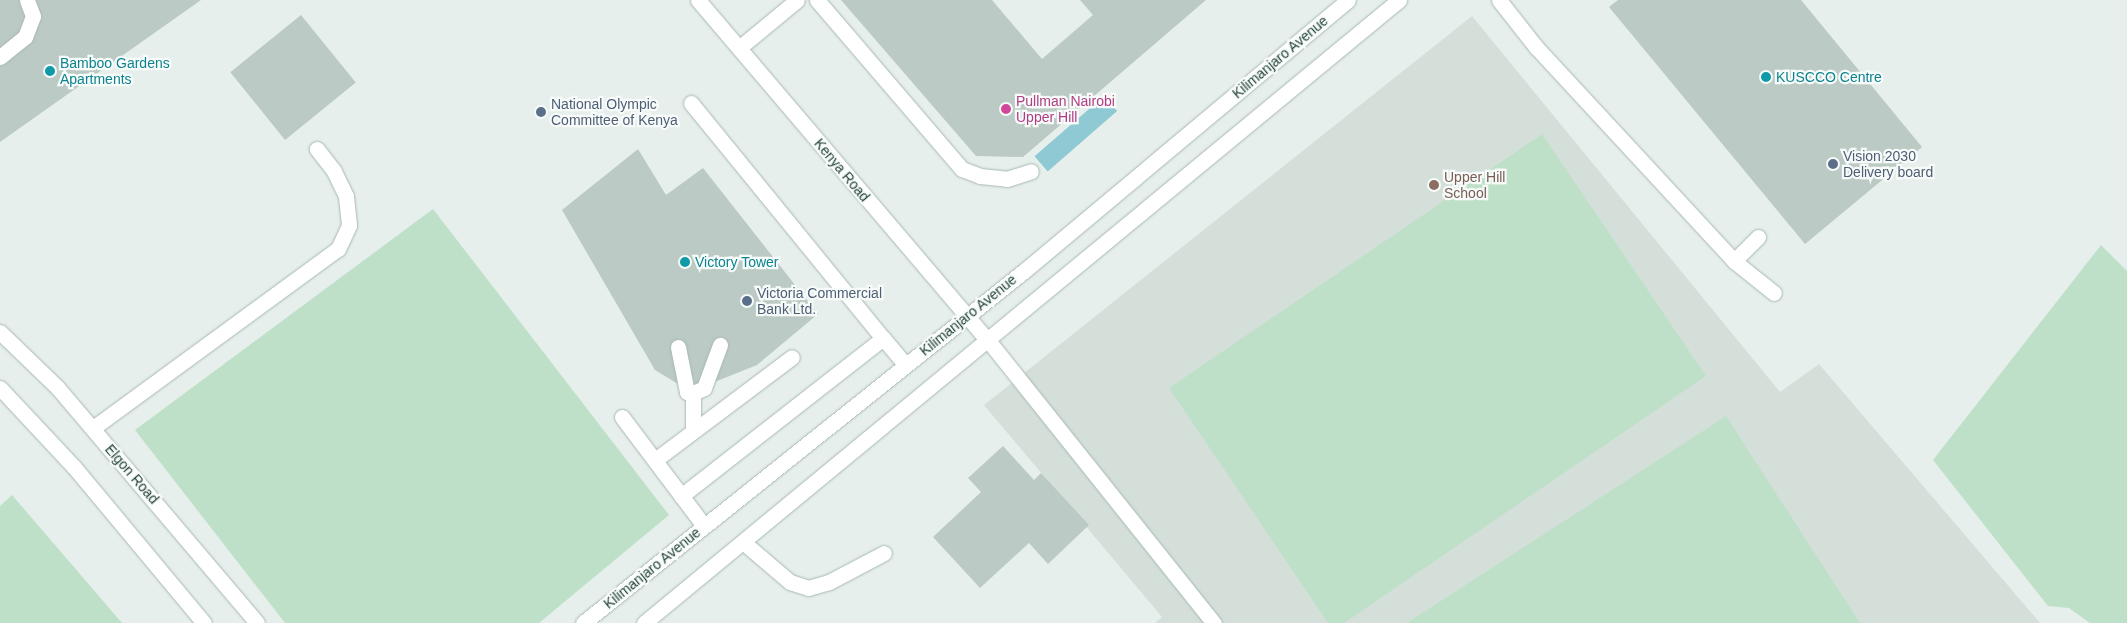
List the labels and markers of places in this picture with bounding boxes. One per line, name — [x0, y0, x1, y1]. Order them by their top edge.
place label: Bamboo Gardens Apartments — [60, 55, 170, 88]
marker: Bamboo Gardens Apartments — [44, 65, 56, 77]
place label: KUSCCO Centre — [1776, 69, 1882, 85]
marker: KUSCCO Centre — [1760, 71, 1772, 83]
place label: Pullman Nairobi Upper Hill — [1016, 93, 1115, 125]
place label: National Olympic Committee of Kenya — [551, 96, 678, 128]
marker: Pullman Nairobi Upper Hill — [1000, 103, 1012, 115]
marker: National Olympic Committee of Kenya — [535, 106, 547, 118]
place label: Vision 2030 Delivery board — [1843, 148, 1933, 180]
marker: Vision 2030 Delivery board — [1827, 158, 1839, 170]
place label: Upper Hill School — [1444, 169, 1505, 202]
marker: Upper Hill School — [1428, 179, 1440, 191]
place label: Victory Tower — [695, 254, 779, 270]
marker: Victory Tower — [679, 256, 691, 268]
place label: Victoria Commercial Bank Ltd. — [757, 285, 882, 318]
marker: Victoria Commercial Bank Ltd. — [741, 295, 753, 307]

